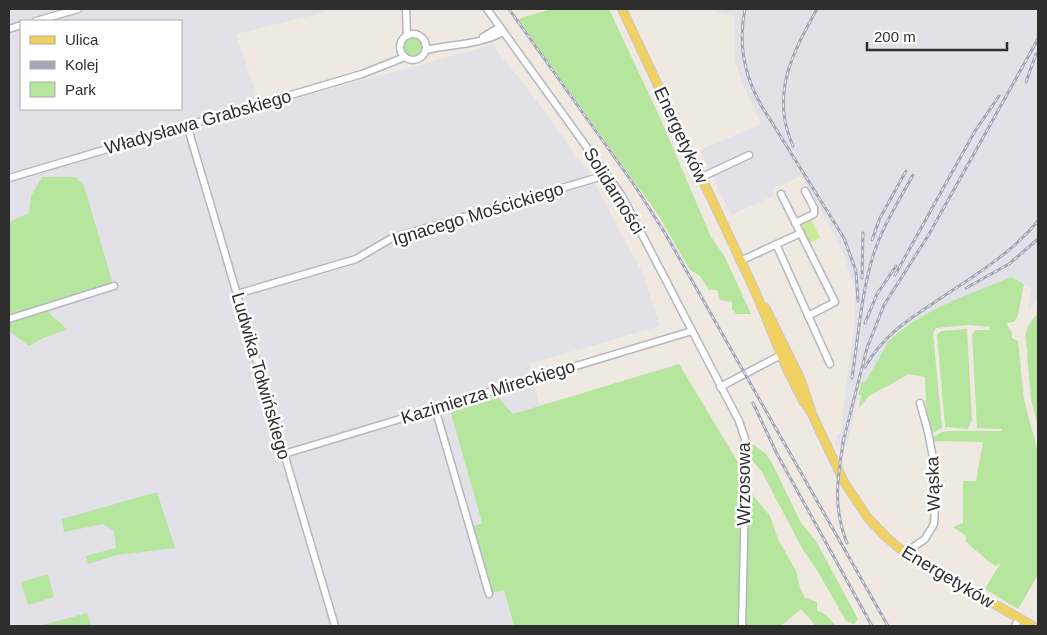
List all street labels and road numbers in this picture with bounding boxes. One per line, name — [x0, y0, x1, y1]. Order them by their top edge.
street label: Energetyków — [650, 84, 712, 187]
street label: Władysława Grabskiego — [102, 86, 294, 158]
street label: Solidarności — [580, 144, 648, 238]
street label: Ignacego Mościckiego — [390, 178, 566, 250]
street label: Ludwika Tołwińskiego — [228, 290, 294, 462]
street label: Kazimierza Mireckiego — [399, 356, 577, 428]
street label: Wrzosowa — [734, 441, 754, 526]
street label: Wąska — [922, 455, 944, 512]
street label: Energetyków — [898, 542, 999, 613]

